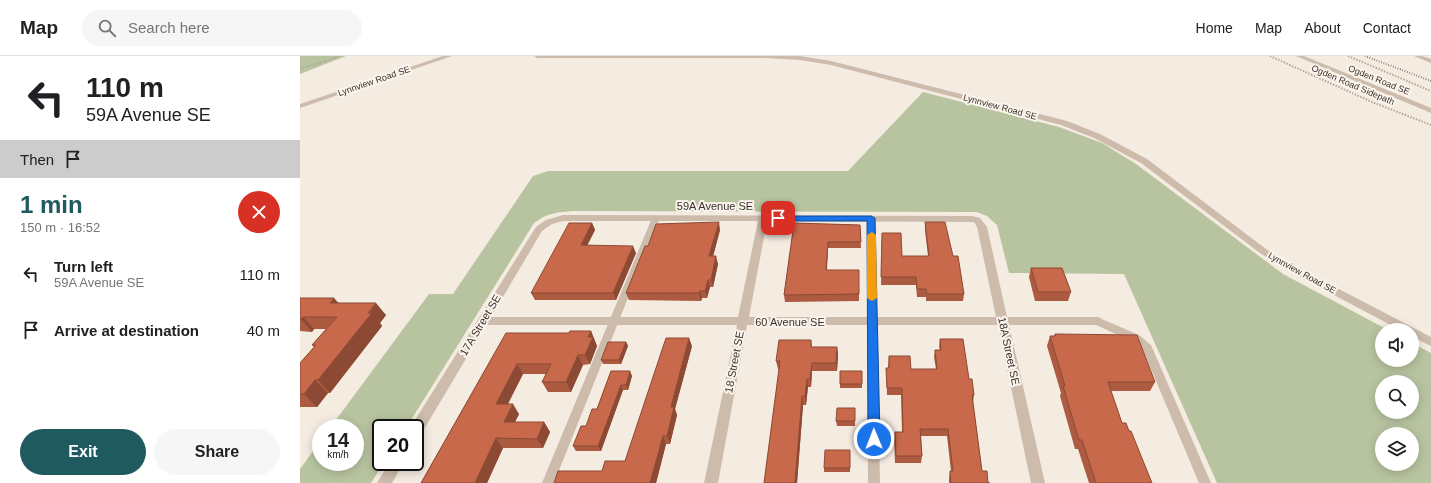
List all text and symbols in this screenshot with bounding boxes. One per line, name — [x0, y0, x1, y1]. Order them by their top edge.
search box — [82, 10, 362, 46]
text: Map — [20, 17, 58, 38]
icon: search — [96, 17, 118, 39]
text: Search here — [128, 19, 210, 36]
text: Home — [1196, 20, 1233, 36]
text: Map — [1255, 20, 1282, 36]
text: About — [1304, 20, 1341, 36]
text: Contact — [1363, 20, 1411, 36]
street label: Ogden Road Sidepath — [1310, 63, 1396, 107]
street label: Ogden Road SE — [1347, 63, 1411, 97]
street label: Lynnview Road SE — [337, 64, 411, 98]
icon: left — [20, 72, 72, 124]
text: 110 m — [86, 72, 164, 103]
street label: Lynnview Road SE — [962, 92, 1038, 122]
text: 59A Avenue SE — [86, 105, 211, 125]
icon: arrive — [62, 148, 84, 170]
text: Then — [20, 151, 54, 168]
text: 1 min — [20, 191, 83, 218]
button: close — [238, 191, 280, 233]
street label: 59A Avenue SE — [677, 200, 753, 212]
pin — [761, 201, 795, 235]
icon: arrive — [767, 207, 789, 229]
text: 150 m · 16:52 — [20, 220, 100, 235]
street label: Lynnview Road SE — [1266, 250, 1338, 296]
text: Turn left — [54, 258, 113, 275]
icon: left — [20, 263, 42, 285]
text: 110 m — [239, 266, 280, 283]
text: 59A Avenue SE — [54, 275, 144, 290]
street label: 17A Street SE — [457, 292, 503, 358]
street label: 60 Avenue SE — [755, 316, 825, 328]
street label: 18A Street SE — [996, 316, 1022, 386]
icon: arrive — [20, 319, 42, 341]
text: Arrive at destination — [54, 322, 199, 339]
text: 40 m — [247, 322, 280, 339]
map controls — [1375, 323, 1419, 471]
button: sound — [1375, 323, 1419, 367]
street label: 18 Street SE — [722, 330, 746, 394]
button: search — [1375, 375, 1419, 419]
position arrow — [853, 418, 895, 460]
speed limit sign: 20 — [372, 419, 424, 471]
button: layers — [1375, 427, 1419, 471]
button: Exit — [20, 429, 146, 475]
button: Share — [154, 429, 280, 475]
text: 14 — [327, 429, 349, 451]
text: km/h — [327, 449, 349, 460]

